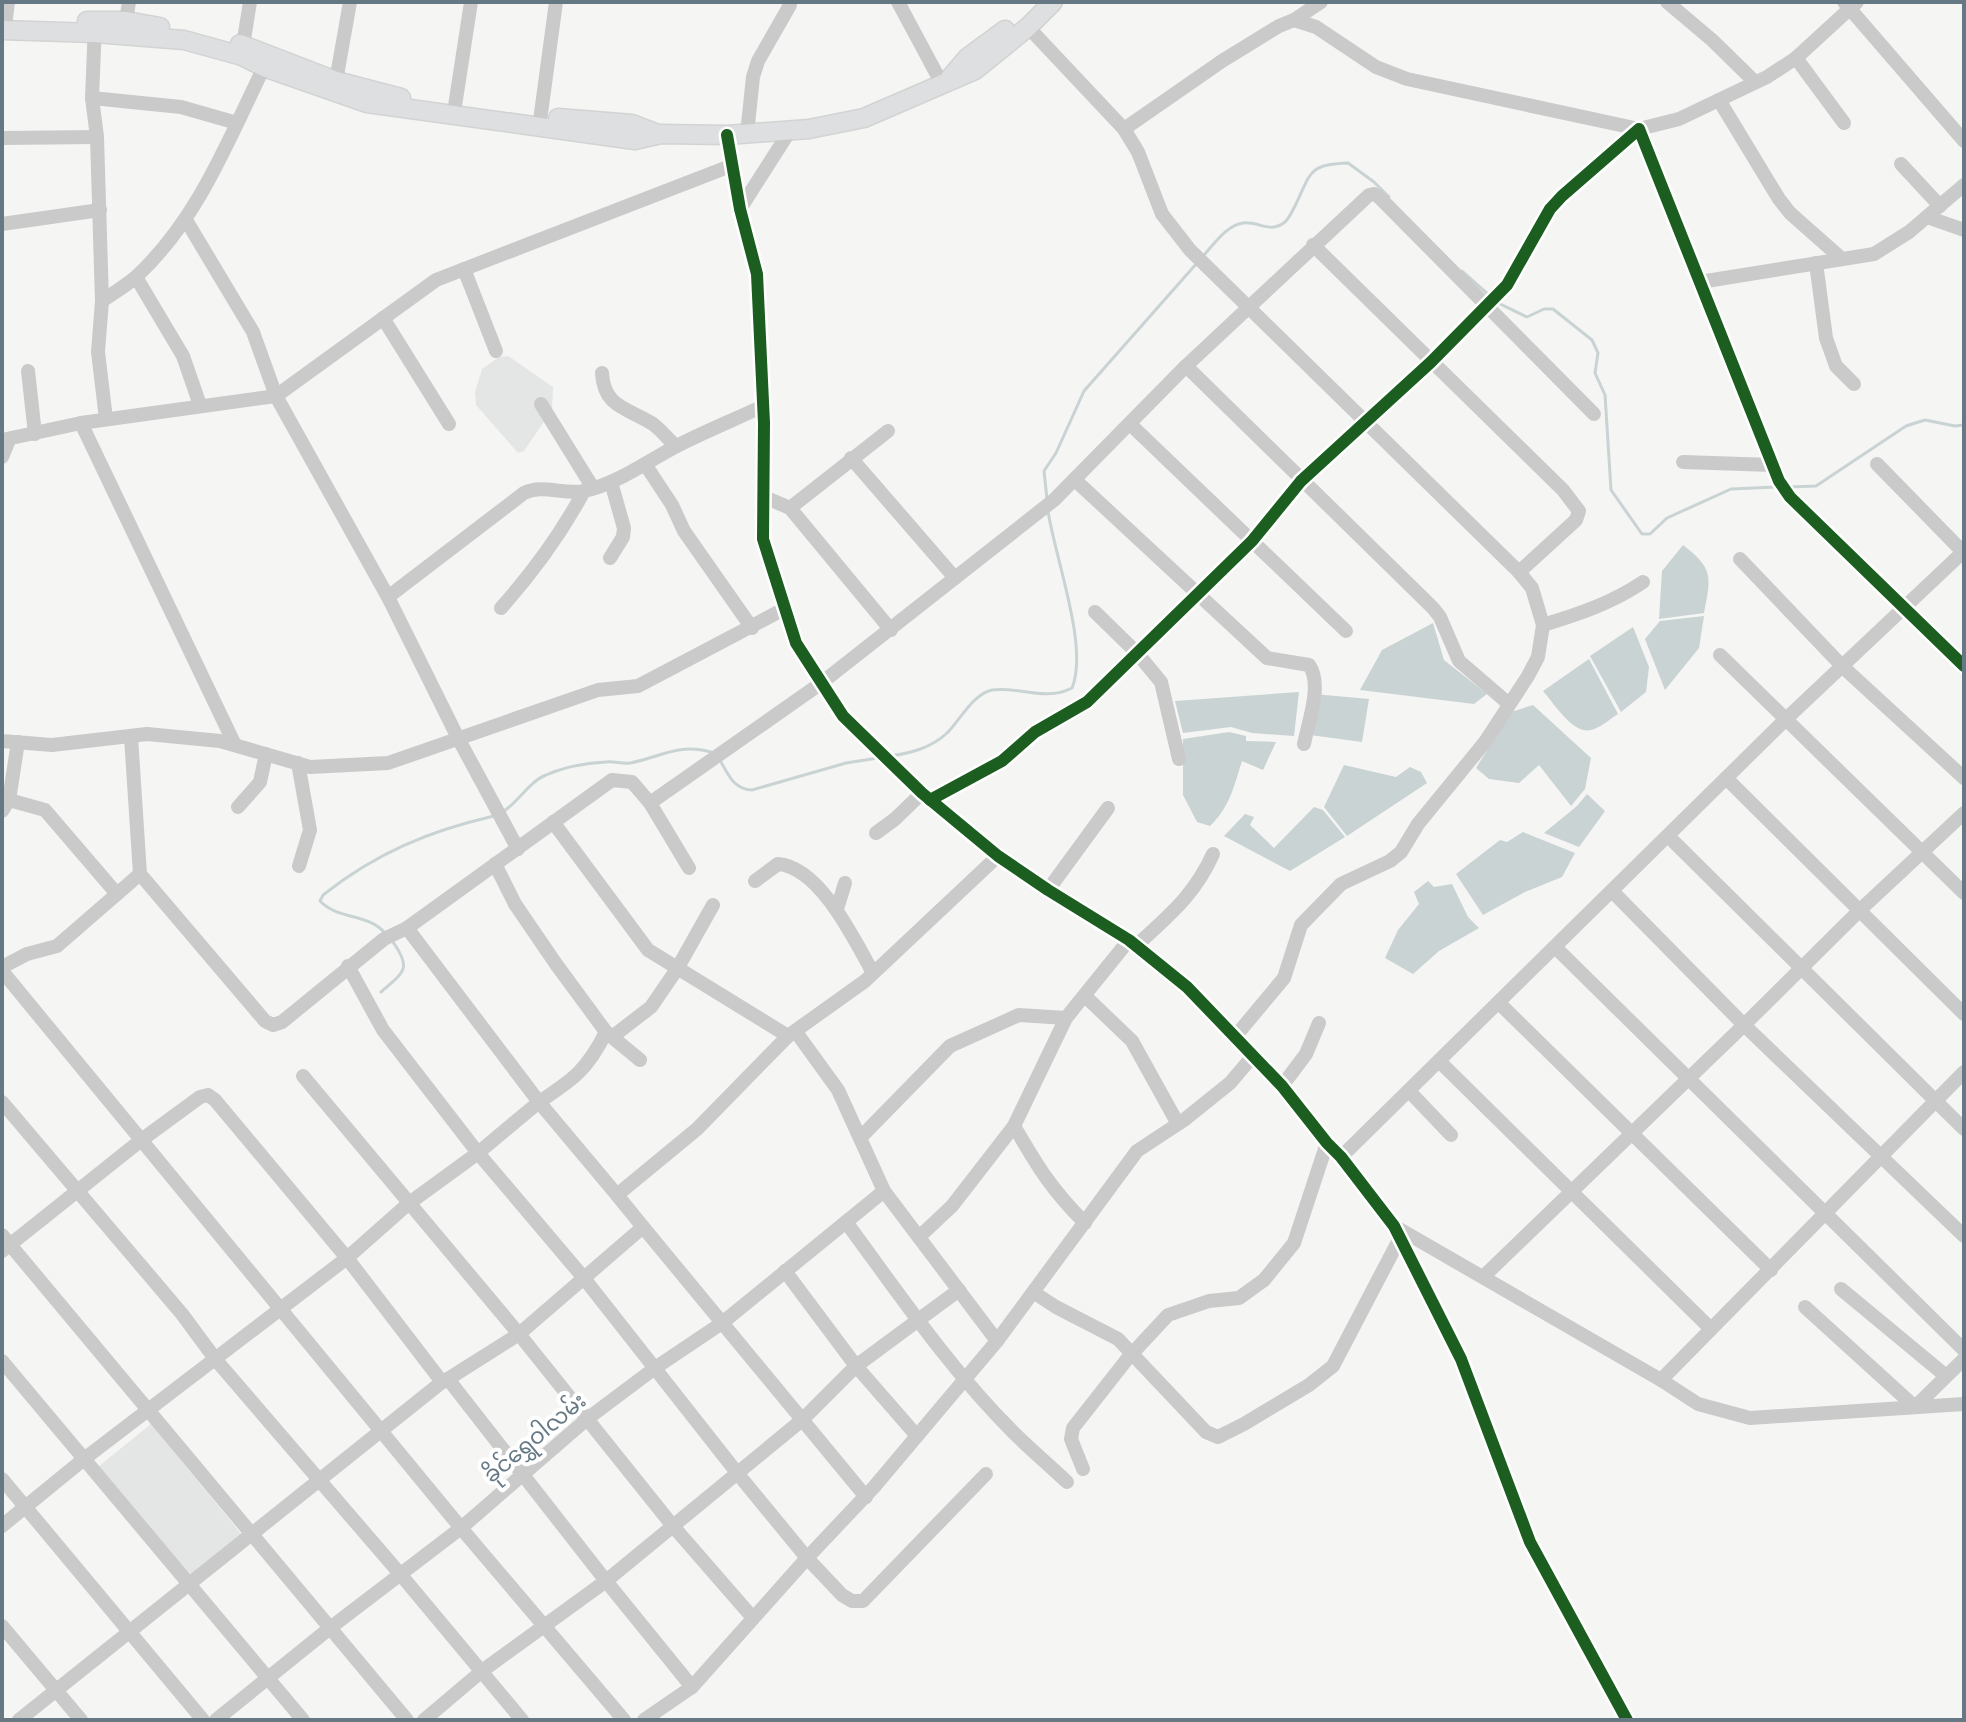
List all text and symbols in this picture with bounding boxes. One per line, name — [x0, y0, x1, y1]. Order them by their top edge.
street label: ခိုင်ရွှေဝါလမ်း — [476, 1385, 594, 1492]

